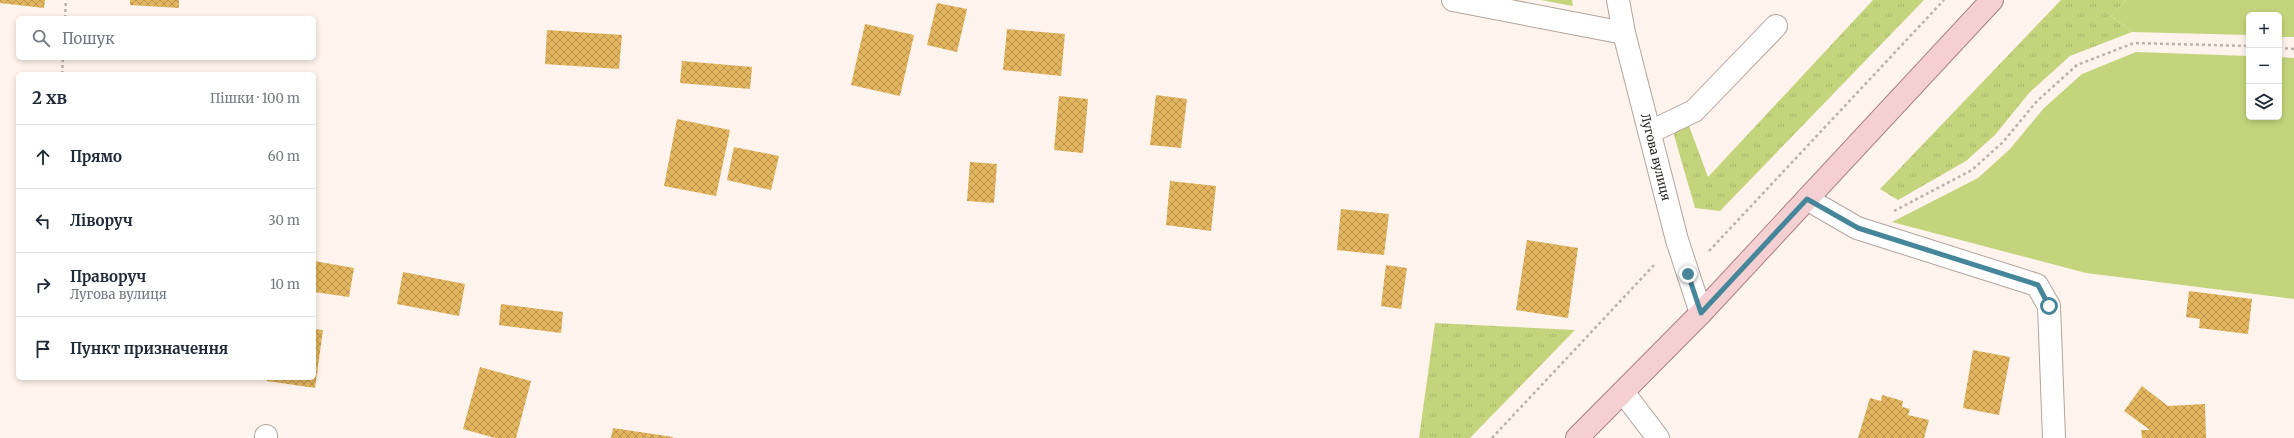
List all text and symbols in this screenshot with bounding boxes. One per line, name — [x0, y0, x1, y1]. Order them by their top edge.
map controls — [2246, 12, 2282, 120]
button: + — [2246, 12, 2282, 48]
search box — [16, 16, 316, 60]
icon: search — [30, 27, 52, 49]
text: Пошук — [62, 29, 115, 48]
button: − — [2246, 48, 2282, 84]
button: layers — [2246, 84, 2282, 120]
text: 2 хв — [32, 87, 67, 109]
text: Пішки · 100 m — [210, 90, 300, 107]
street label: Лугова вулиця — [1638, 112, 1674, 202]
icon: ahead — [32, 146, 54, 168]
text: Прямо — [70, 147, 122, 166]
text: 60 m — [268, 148, 300, 165]
icon: left — [32, 210, 54, 232]
text: Ліворуч — [70, 211, 133, 230]
text: 30 m — [268, 212, 300, 229]
route end — [1679, 265, 1697, 283]
text: Праворуч — [70, 267, 146, 286]
icon: right — [32, 274, 54, 296]
text: 10 m — [270, 276, 300, 293]
text: Лугова вулиця — [70, 286, 167, 303]
route start — [2040, 297, 2058, 315]
icon: arrive — [32, 338, 54, 360]
text: Пункт призначення — [70, 339, 228, 358]

